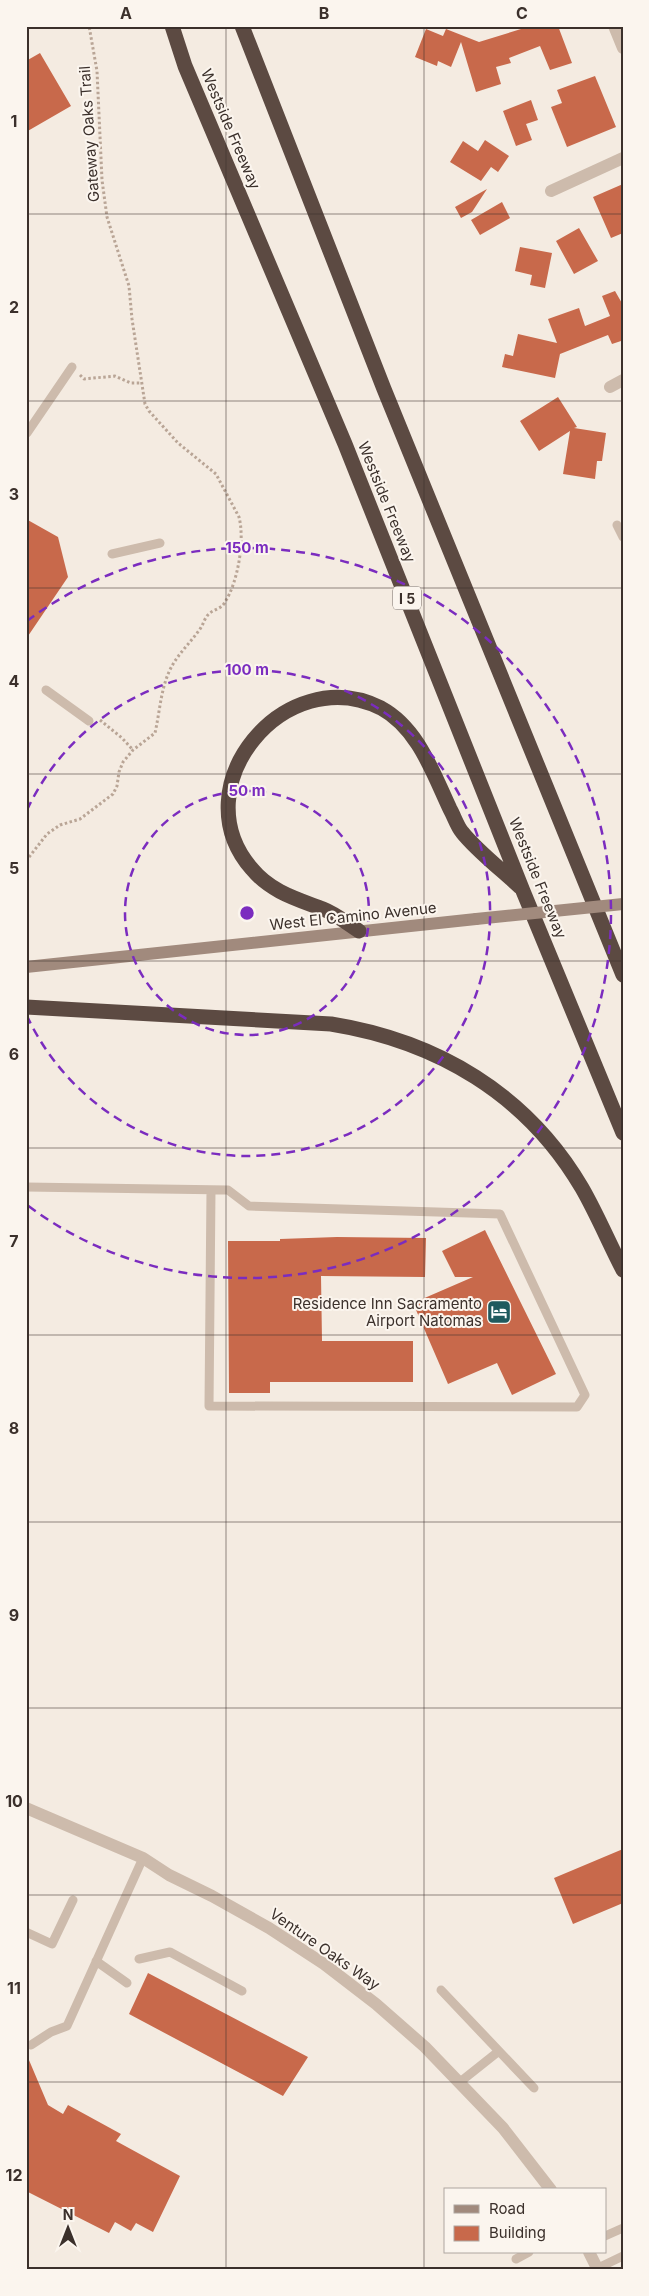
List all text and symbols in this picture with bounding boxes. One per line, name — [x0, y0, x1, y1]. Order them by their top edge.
text: A — [120, 3, 132, 23]
text: B — [319, 3, 329, 23]
text: C — [516, 3, 528, 23]
street label: Gateway Oaks Trail — [75, 65, 103, 203]
street label: Westside Freeway — [197, 66, 265, 193]
text: 1 — [11, 111, 17, 131]
text: 2 — [9, 297, 19, 317]
street label: Westside Freeway — [354, 439, 420, 566]
text: 3 — [9, 484, 19, 504]
text: 150 m — [225, 538, 269, 557]
road number: I 5 — [393, 586, 421, 610]
text: 100 m — [225, 660, 269, 679]
text: 4 — [9, 671, 20, 691]
text: 50 m — [229, 781, 265, 800]
street label: Westside Freeway — [505, 815, 571, 942]
text: 5 — [9, 858, 19, 878]
street label: West El Camino Avenue — [269, 898, 437, 934]
centre of rings — [238, 904, 256, 922]
text: 6 — [9, 1044, 19, 1064]
text: 7 — [9, 1231, 19, 1251]
place label: Residence Inn Sacramento Airport Natomas — [293, 1294, 482, 1330]
hotel icon: Residence Inn Sacramento Airport Natomas — [486, 1299, 512, 1325]
text: 8 — [9, 1418, 19, 1438]
text: 9 — [9, 1605, 19, 1625]
text: 10 — [5, 1791, 23, 1811]
street label: Venture Oaks Way — [266, 1904, 384, 1994]
text: 11 — [7, 1978, 21, 1998]
text: 12 — [6, 2165, 22, 2185]
legend — [444, 2188, 606, 2254]
text: Road — [489, 2199, 525, 2218]
north arrow — [42, 2204, 92, 2254]
text: N — [63, 2206, 73, 2223]
text: Building — [489, 2223, 546, 2242]

